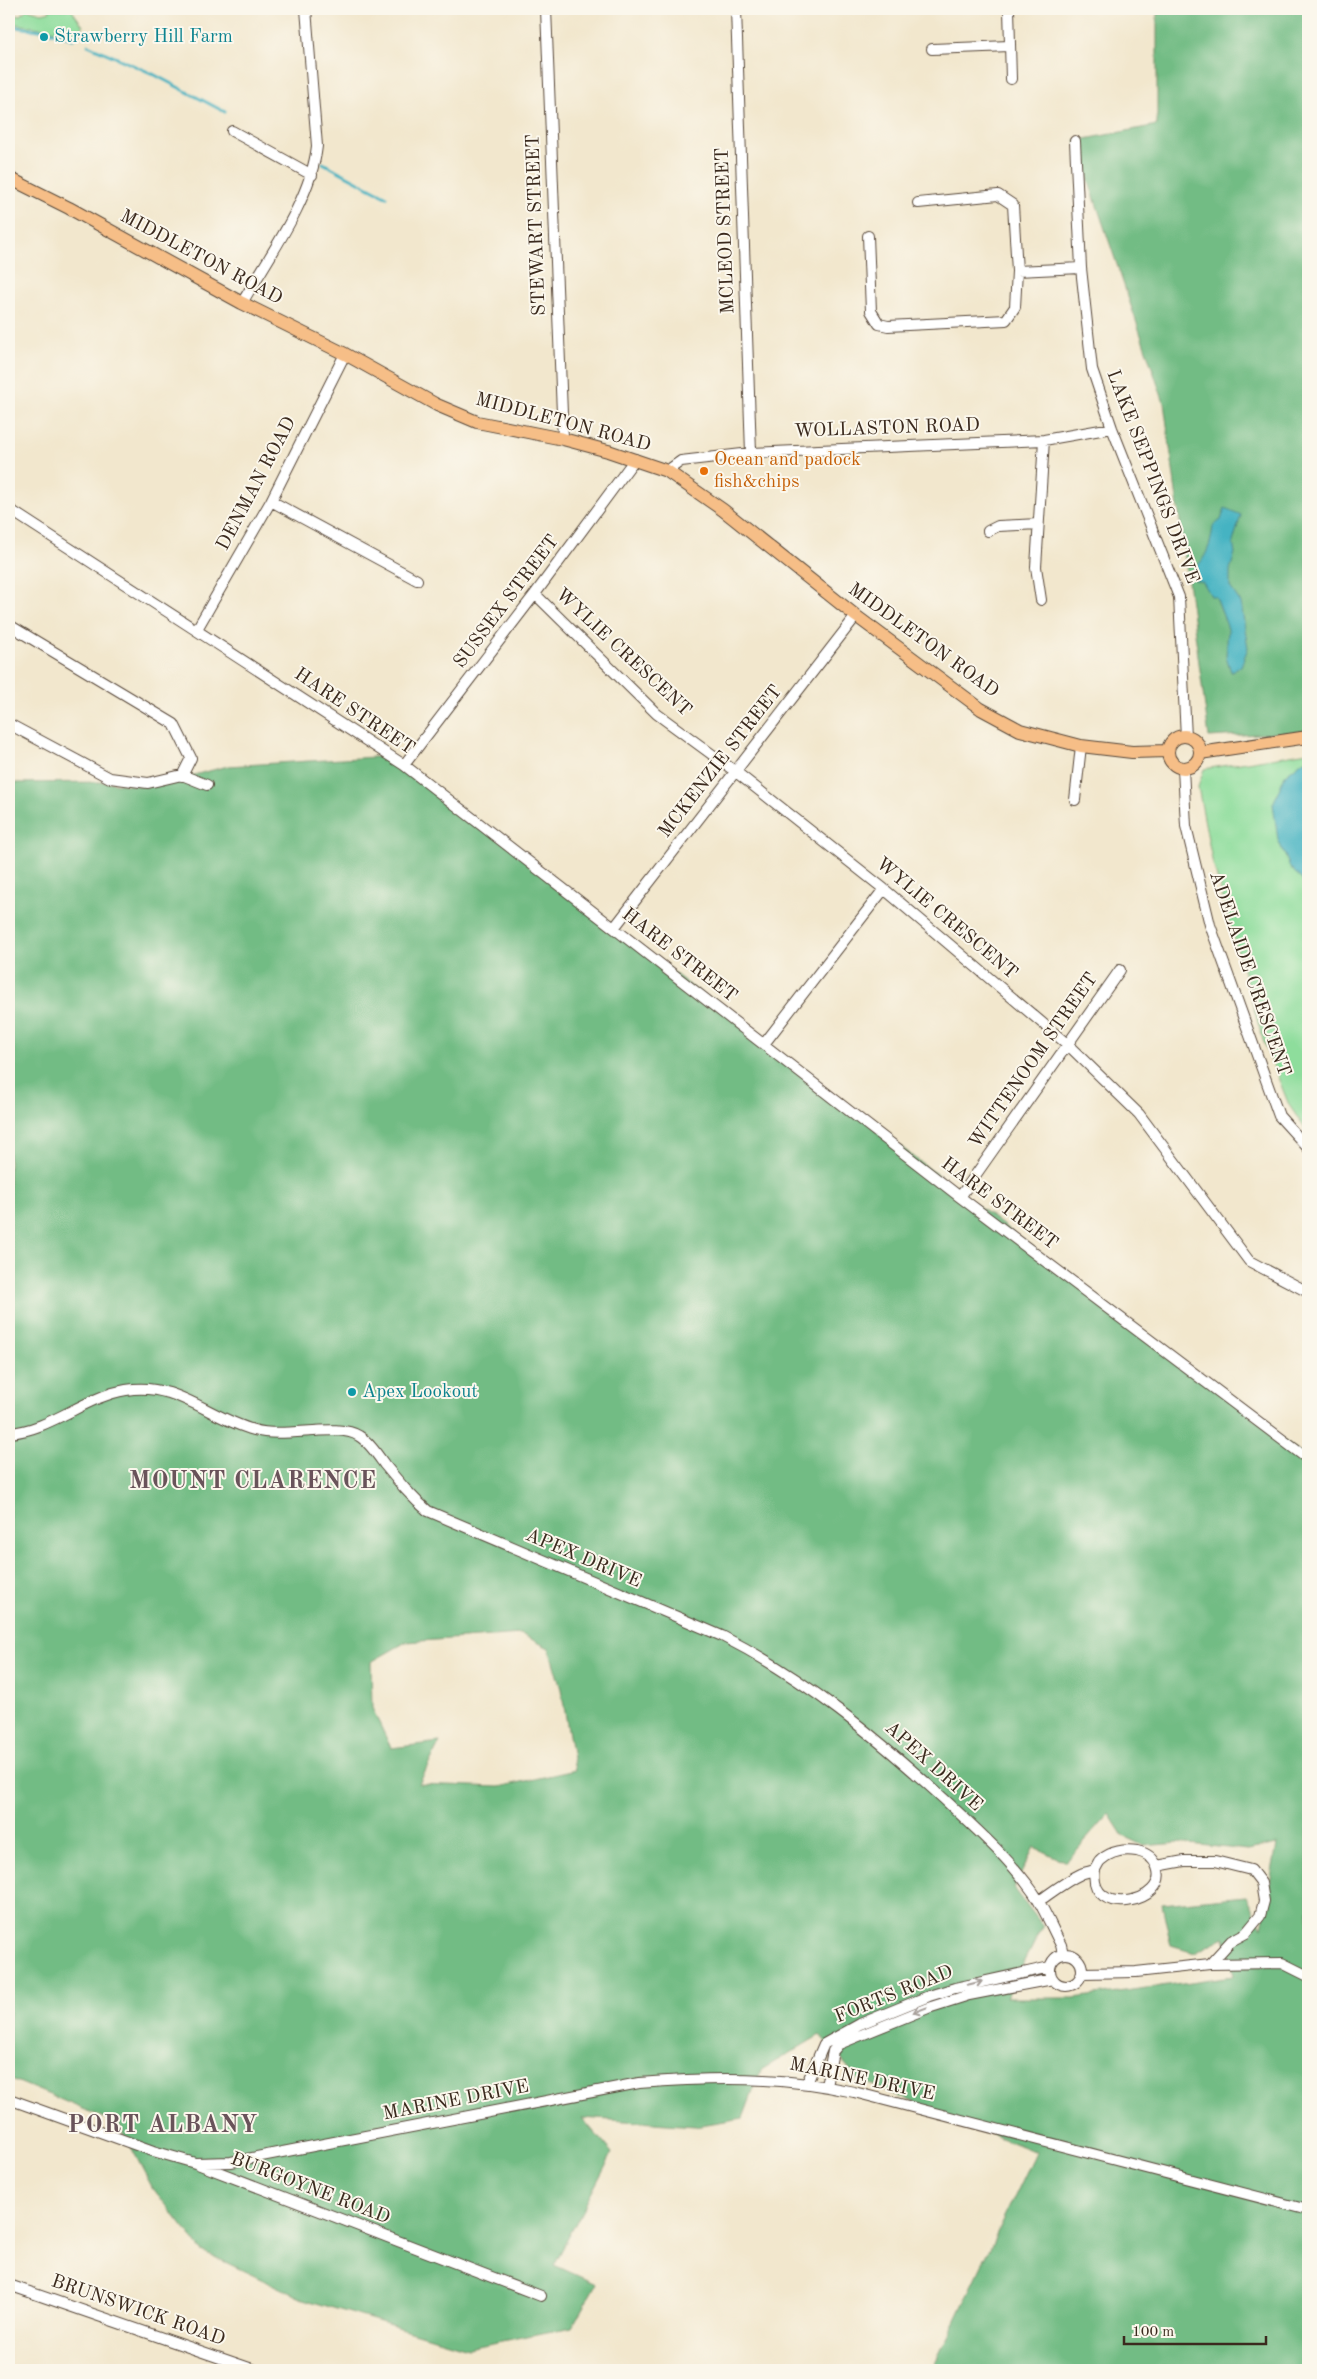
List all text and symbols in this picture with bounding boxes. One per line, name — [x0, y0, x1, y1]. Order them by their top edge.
place label: Strawberry Hill Farm — [54, 28, 233, 47]
marker: Strawberry Hill Farm — [38, 31, 50, 43]
street label: STEWART STREET — [524, 134, 550, 316]
street label: MCLEOD STREET — [714, 147, 738, 315]
street label: MIDDLETON ROAD — [117, 207, 285, 309]
street label: LAKE SEPPINGS DRIVE — [1102, 367, 1202, 587]
street label: MIDDLETON ROAD — [473, 390, 653, 456]
street label: DENMAN ROAD — [214, 414, 300, 554]
street label: WOLLASTON ROAD — [794, 416, 980, 442]
place label: Ocean and padock fish&chips — [714, 451, 861, 492]
marker: Ocean and padock fish&chips — [698, 465, 710, 477]
street label: SUSSEX STREET — [451, 532, 563, 672]
street label: MIDDLETON ROAD — [844, 580, 1002, 702]
street label: WYLIE CRESCENT — [551, 585, 695, 721]
street label: HARE STREET — [291, 665, 417, 759]
street label: MCKENZIE STREET — [656, 682, 786, 842]
street label: WYLIE CRESCENT — [872, 855, 1020, 983]
street label: ADELAIDE CRESCENT — [1205, 869, 1293, 1079]
street label: HARE STREET — [618, 905, 740, 1007]
street label: WITTENOOM STREET — [966, 970, 1102, 1152]
street label: HARE STREET — [937, 1154, 1061, 1254]
place label: Apex Lookout — [362, 1383, 478, 1402]
marker: Apex Lookout — [346, 1386, 358, 1398]
district label: MOUNT CLARENCE — [129, 1470, 377, 1494]
street label: APEX DRIVE — [522, 1526, 644, 1592]
street label: APEX DRIVE — [881, 1719, 985, 1815]
street label: FORTS ROAD — [832, 1963, 956, 2027]
one-way arrow — [967, 1978, 983, 1987]
one-way arrow — [913, 2006, 928, 2016]
street label: MARINE DRIVE — [788, 2055, 936, 2105]
street label: MARINE DRIVE — [381, 2078, 531, 2124]
district label: PORT ALBANY — [68, 2114, 258, 2138]
street label: BURGOYNE ROAD — [228, 2150, 392, 2228]
street label: BRUNSWICK ROAD — [49, 2272, 227, 2350]
scale bar — [1124, 2314, 1267, 2346]
text: 100 m — [1132, 2325, 1174, 2340]

